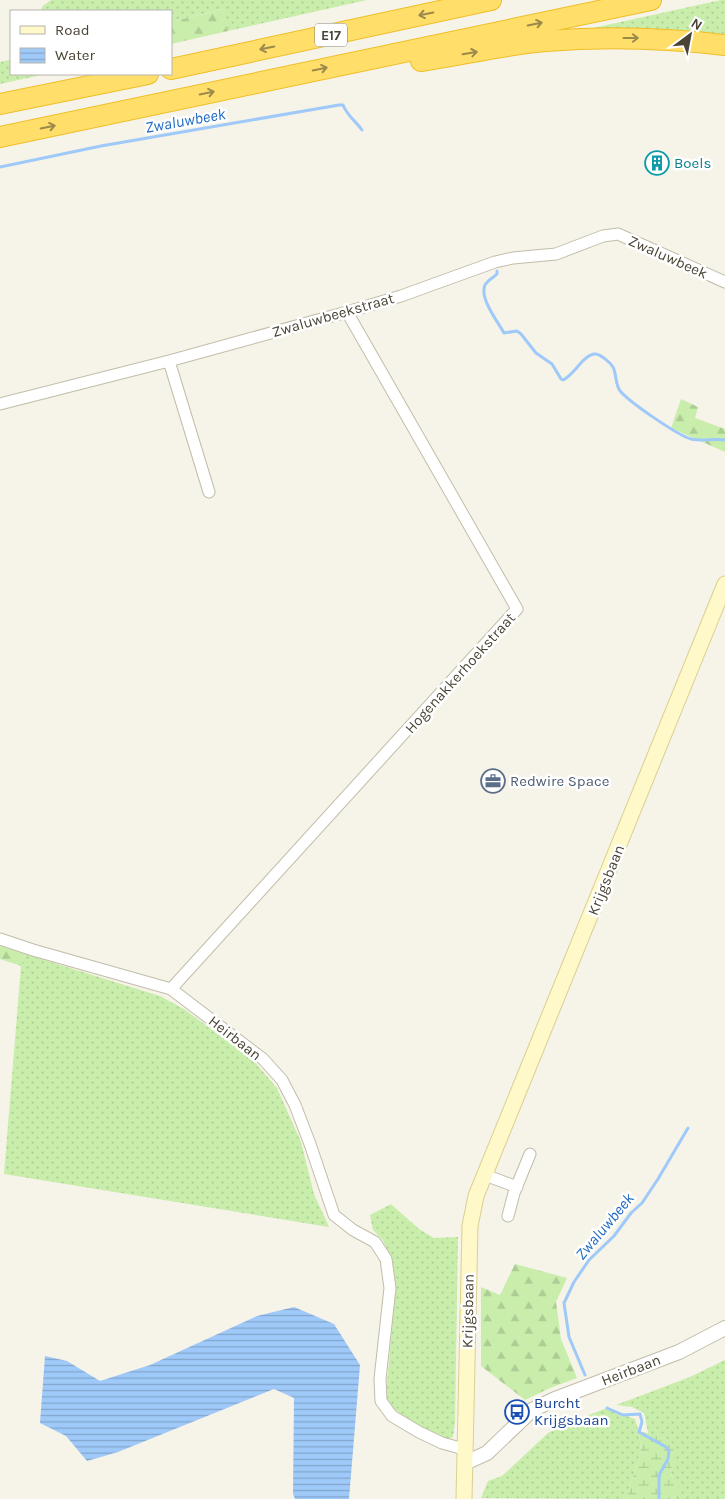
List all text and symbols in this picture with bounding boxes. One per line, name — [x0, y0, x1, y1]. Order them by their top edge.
legend — [10, 10, 172, 75]
one-way arrow — [419, 10, 435, 19]
north arrow — [665, 10, 715, 60]
text: N — [688, 15, 705, 34]
one-way arrow — [527, 19, 543, 28]
text: Road — [55, 21, 90, 39]
road number: E17 — [315, 24, 347, 46]
one-way arrow — [623, 33, 639, 43]
one-way arrow — [260, 44, 276, 54]
text: Water — [55, 46, 96, 64]
one-way arrow — [462, 48, 478, 58]
one-way arrow — [312, 64, 328, 73]
one-way arrow — [198, 88, 214, 98]
water label: Zwaluwbeek — [143, 104, 228, 137]
one-way arrow — [39, 121, 55, 131]
building icon: Boels — [644, 150, 670, 176]
place label: Boels — [674, 154, 711, 172]
street label: Zwaluwbeek — [626, 232, 710, 282]
street label: Zwaluwbeekstraat — [270, 289, 396, 341]
street label: Hogenakkerhoekstraat — [401, 609, 519, 737]
office icon: Redwire Space — [480, 768, 506, 794]
place label: Redwire Space — [510, 772, 609, 790]
street label: Krijgsbaan — [584, 842, 628, 918]
street label: Heirbaan — [205, 1012, 265, 1064]
water label: Zwaluwbeek — [571, 1188, 638, 1264]
street label: Krijgsbaan — [458, 1274, 478, 1348]
street label: Heirbaan — [599, 1350, 663, 1390]
place label: Burcht Krijgsbaan — [534, 1394, 609, 1429]
bus stop icon: Burcht Krijgsbaan — [504, 1399, 530, 1425]

